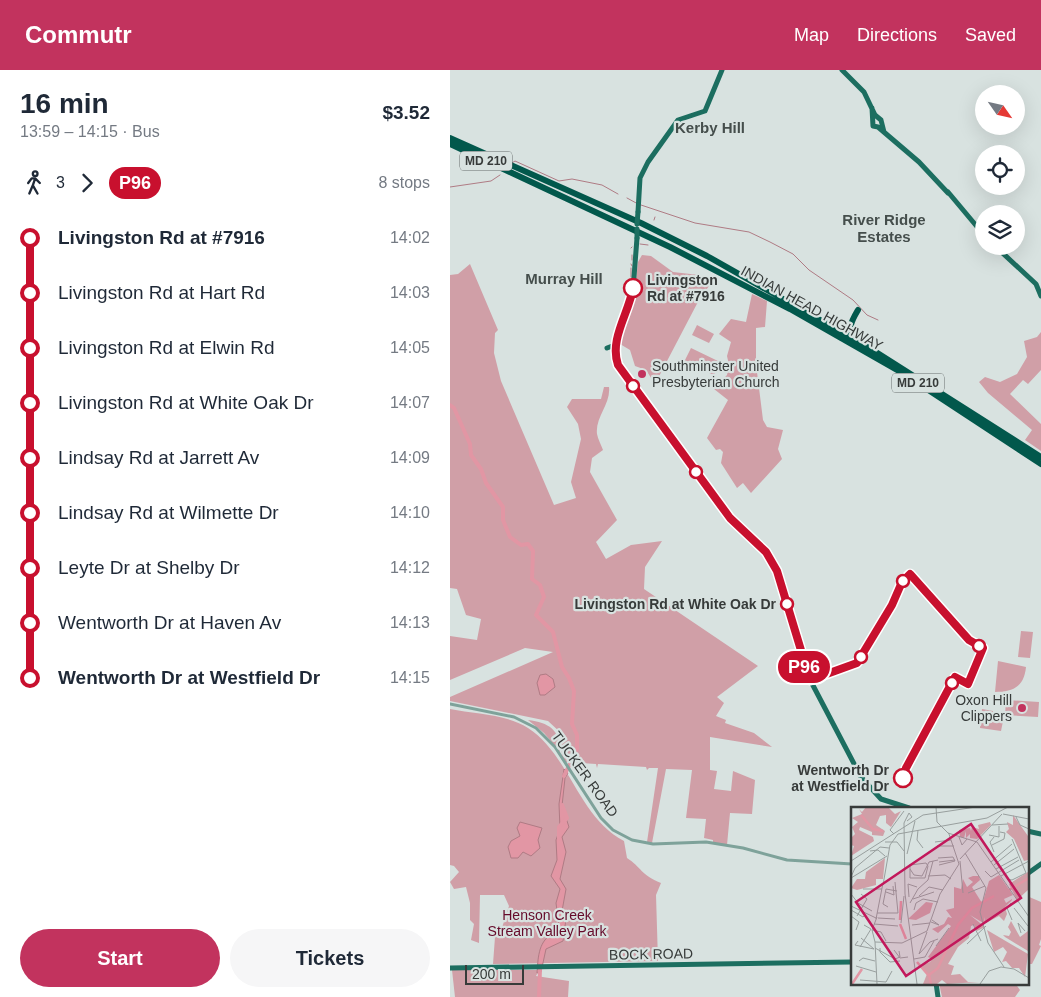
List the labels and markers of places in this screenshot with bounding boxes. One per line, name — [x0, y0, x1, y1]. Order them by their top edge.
place label: Livingston Rd at #7916 — [647, 272, 725, 304]
marker: Livingston Rd at #7916 — [623, 278, 643, 298]
place label: Southminster United Presbyterian Church — [652, 358, 780, 390]
marker: Southminster United Presbyterian Church — [636, 368, 648, 380]
unlabelled marker — [626, 379, 640, 393]
unlabelled marker — [689, 465, 703, 479]
unlabelled marker — [896, 574, 910, 588]
place label: Livingston Rd at White Oak Dr — [575, 596, 777, 612]
marker: Livingston Rd at White Oak Dr — [780, 597, 794, 611]
unlabelled marker — [972, 639, 986, 653]
unlabelled marker — [854, 650, 868, 664]
unlabelled marker — [945, 676, 959, 690]
place label: Oxon Hill Clippers — [955, 692, 1012, 724]
marker: Oxon Hill Clippers — [1016, 702, 1028, 714]
place label: Wentworth Dr at Westfield Dr — [791, 762, 890, 794]
marker: Wentworth Dr at Westfield Dr — [893, 768, 913, 788]

